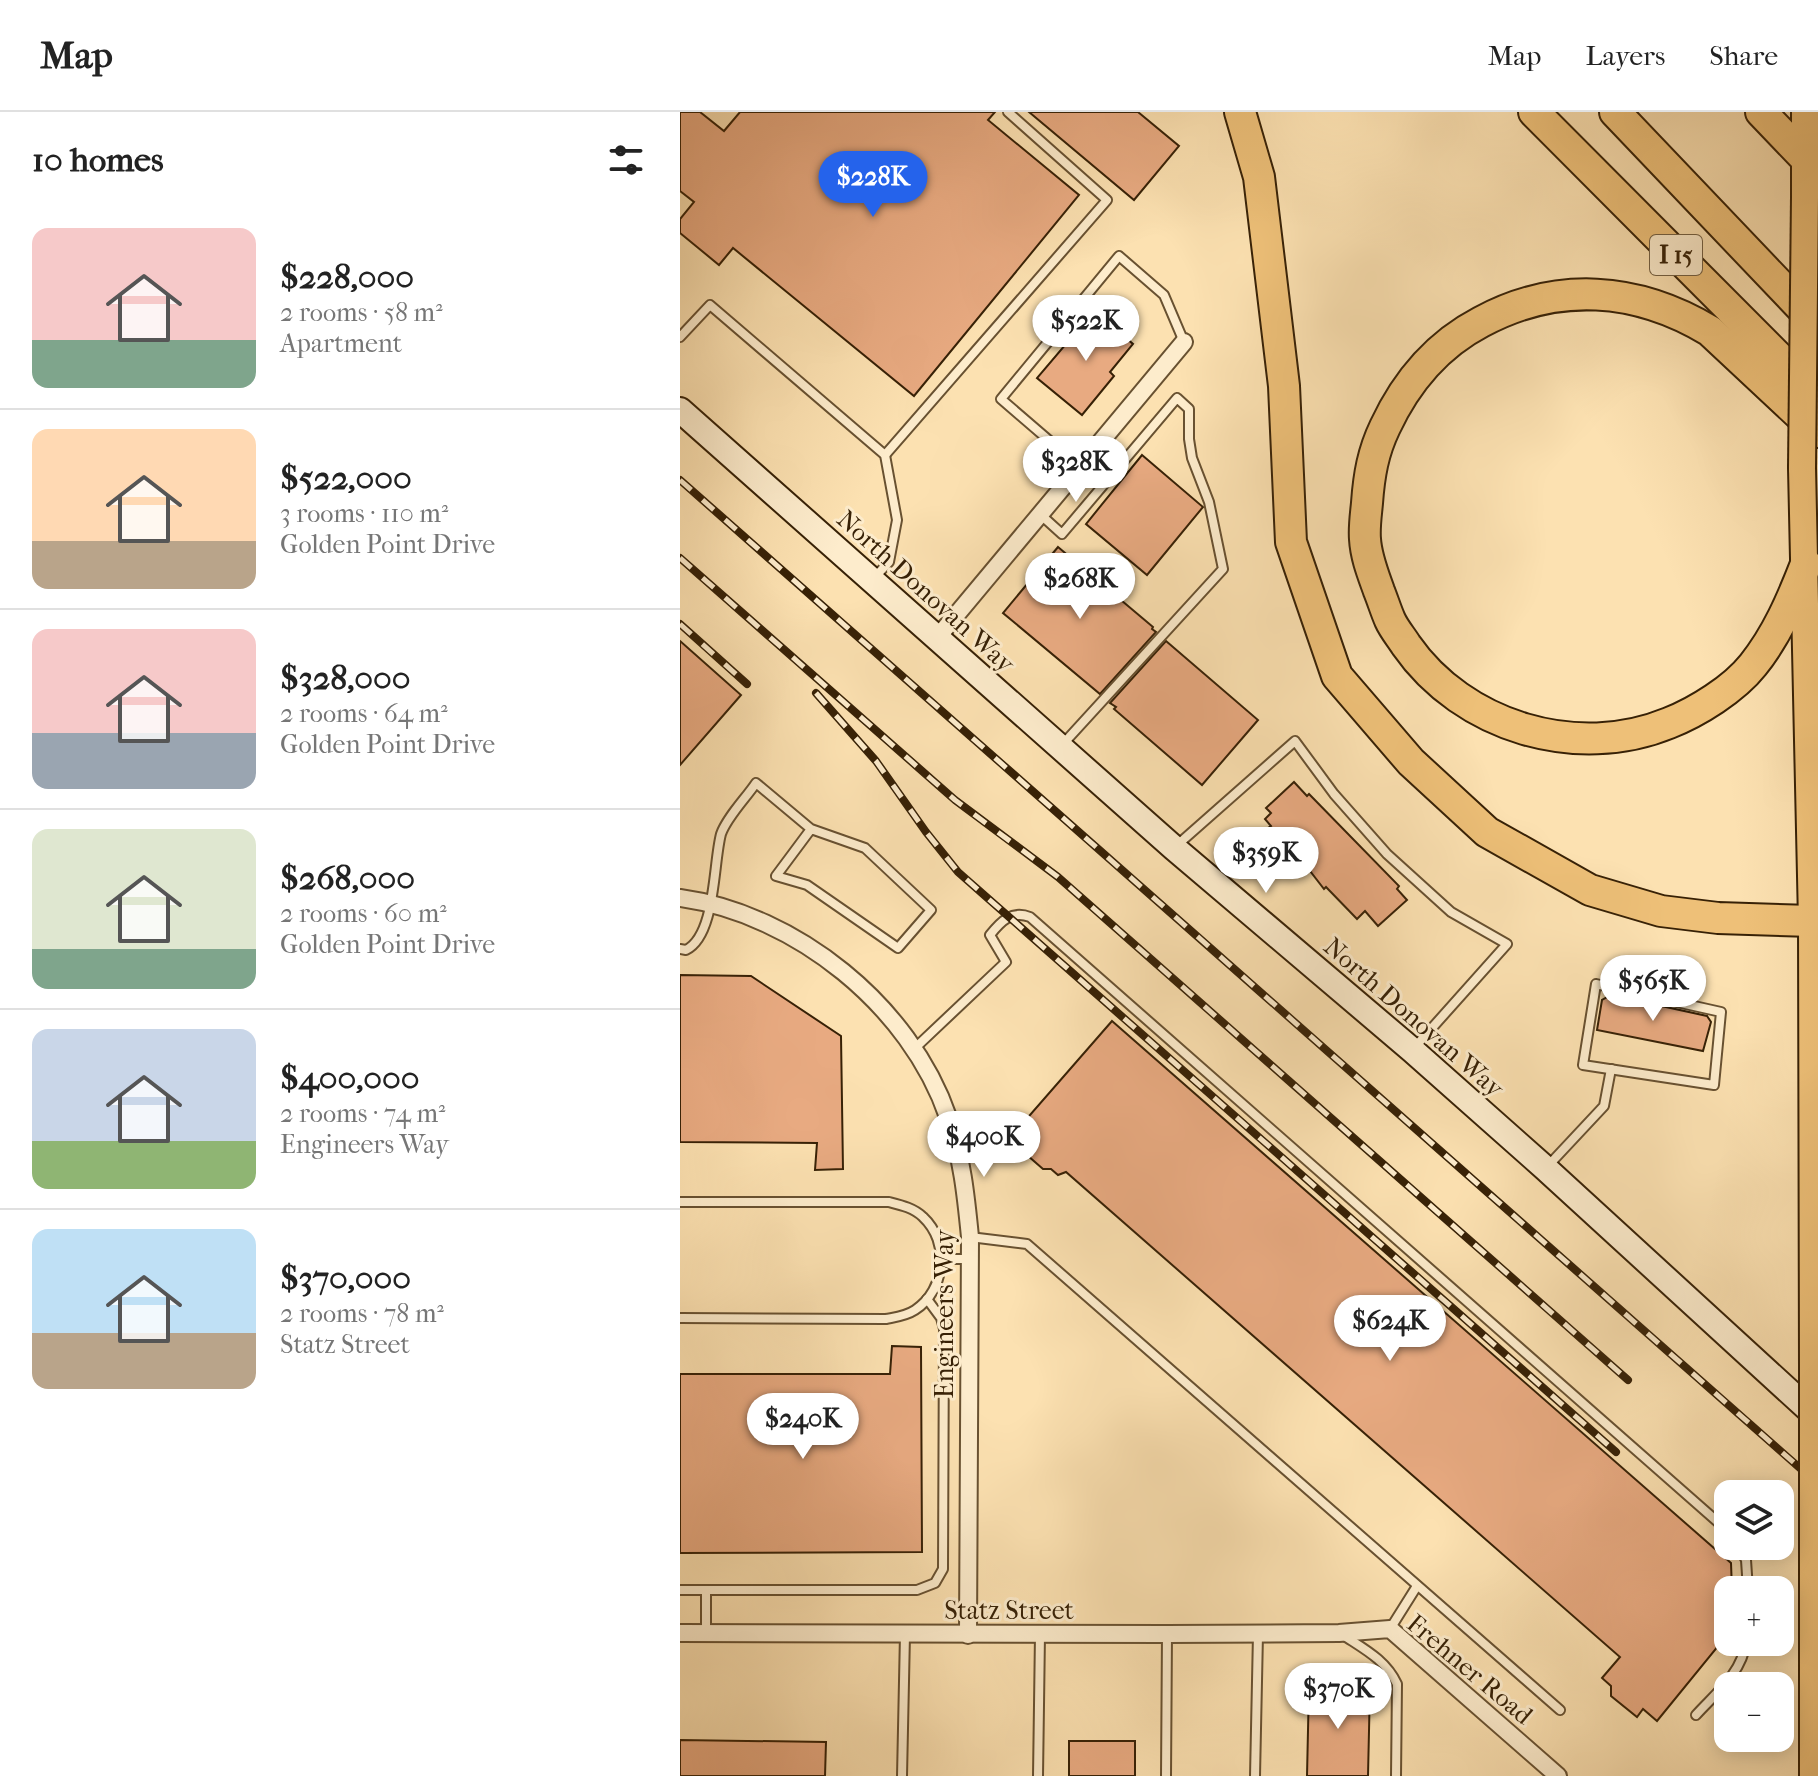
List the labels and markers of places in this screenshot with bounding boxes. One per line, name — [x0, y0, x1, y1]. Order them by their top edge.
pin: $228K — [817, 151, 929, 219]
pin: $522K — [1030, 295, 1142, 363]
pin: $328K — [1020, 436, 1132, 504]
pin: $268K — [1024, 553, 1136, 621]
pin: $359K — [1210, 827, 1322, 895]
pin: $565K — [1597, 955, 1709, 1023]
pin: $400K — [928, 1111, 1040, 1179]
pin: $624K — [1334, 1295, 1446, 1363]
pin: $240K — [747, 1393, 859, 1461]
pin: $370K — [1282, 1663, 1394, 1731]

